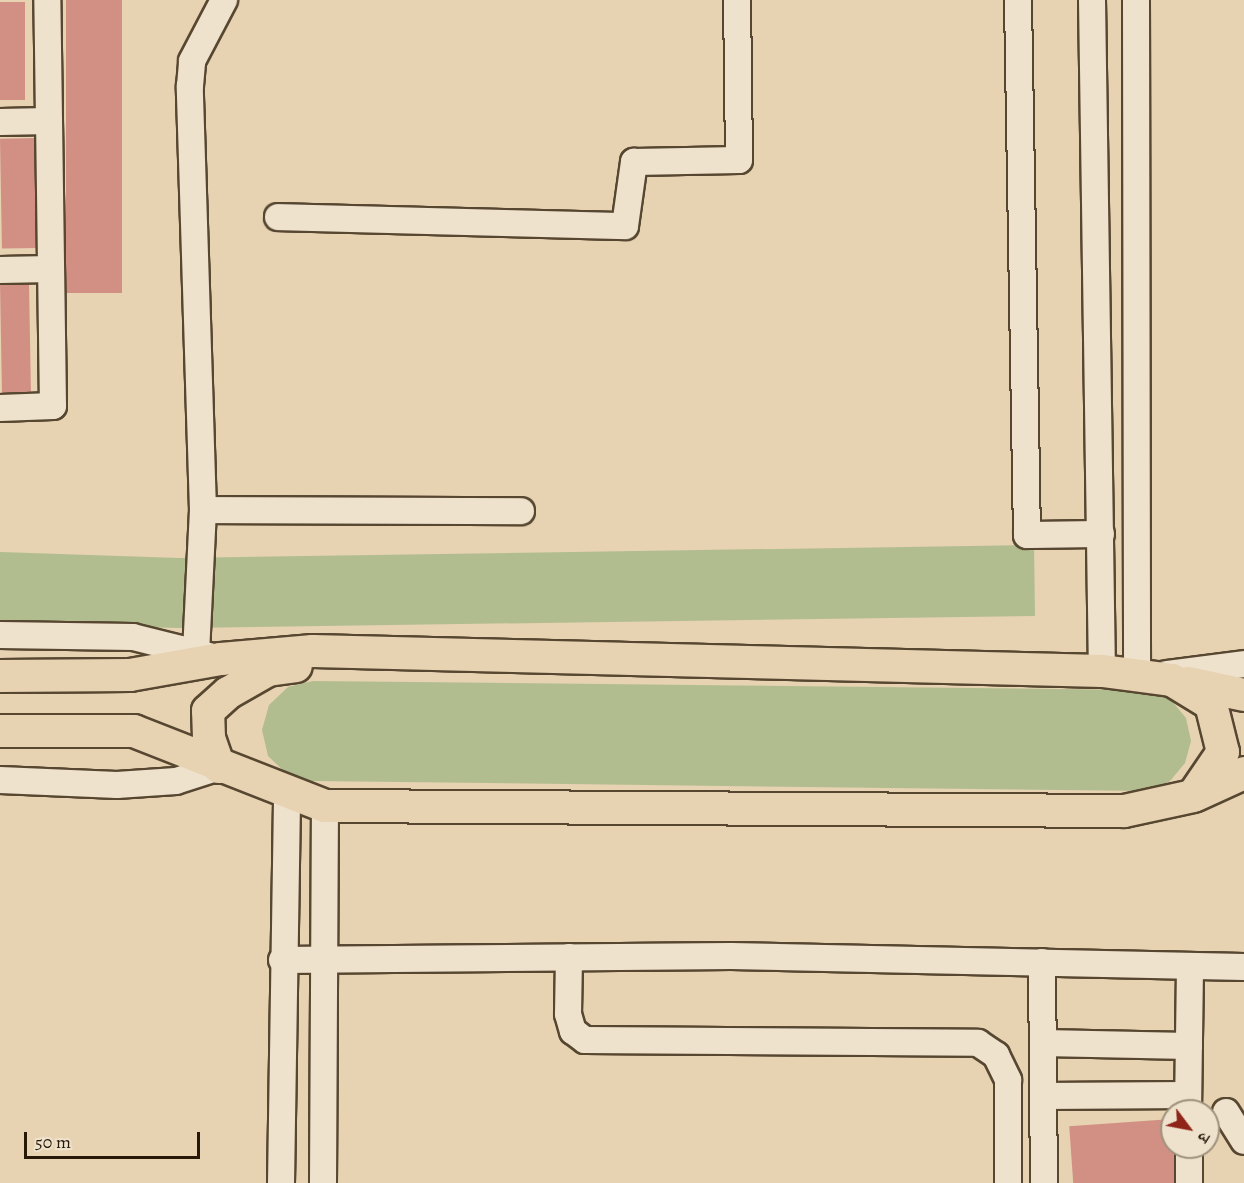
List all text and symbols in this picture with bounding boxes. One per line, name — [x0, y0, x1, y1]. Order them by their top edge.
north arrow — [1160, 1099, 1220, 1159]
scale bar — [27, 1120, 202, 1158]
text: उ — [1192, 1128, 1215, 1147]
text: 50 m — [35, 1130, 71, 1154]

